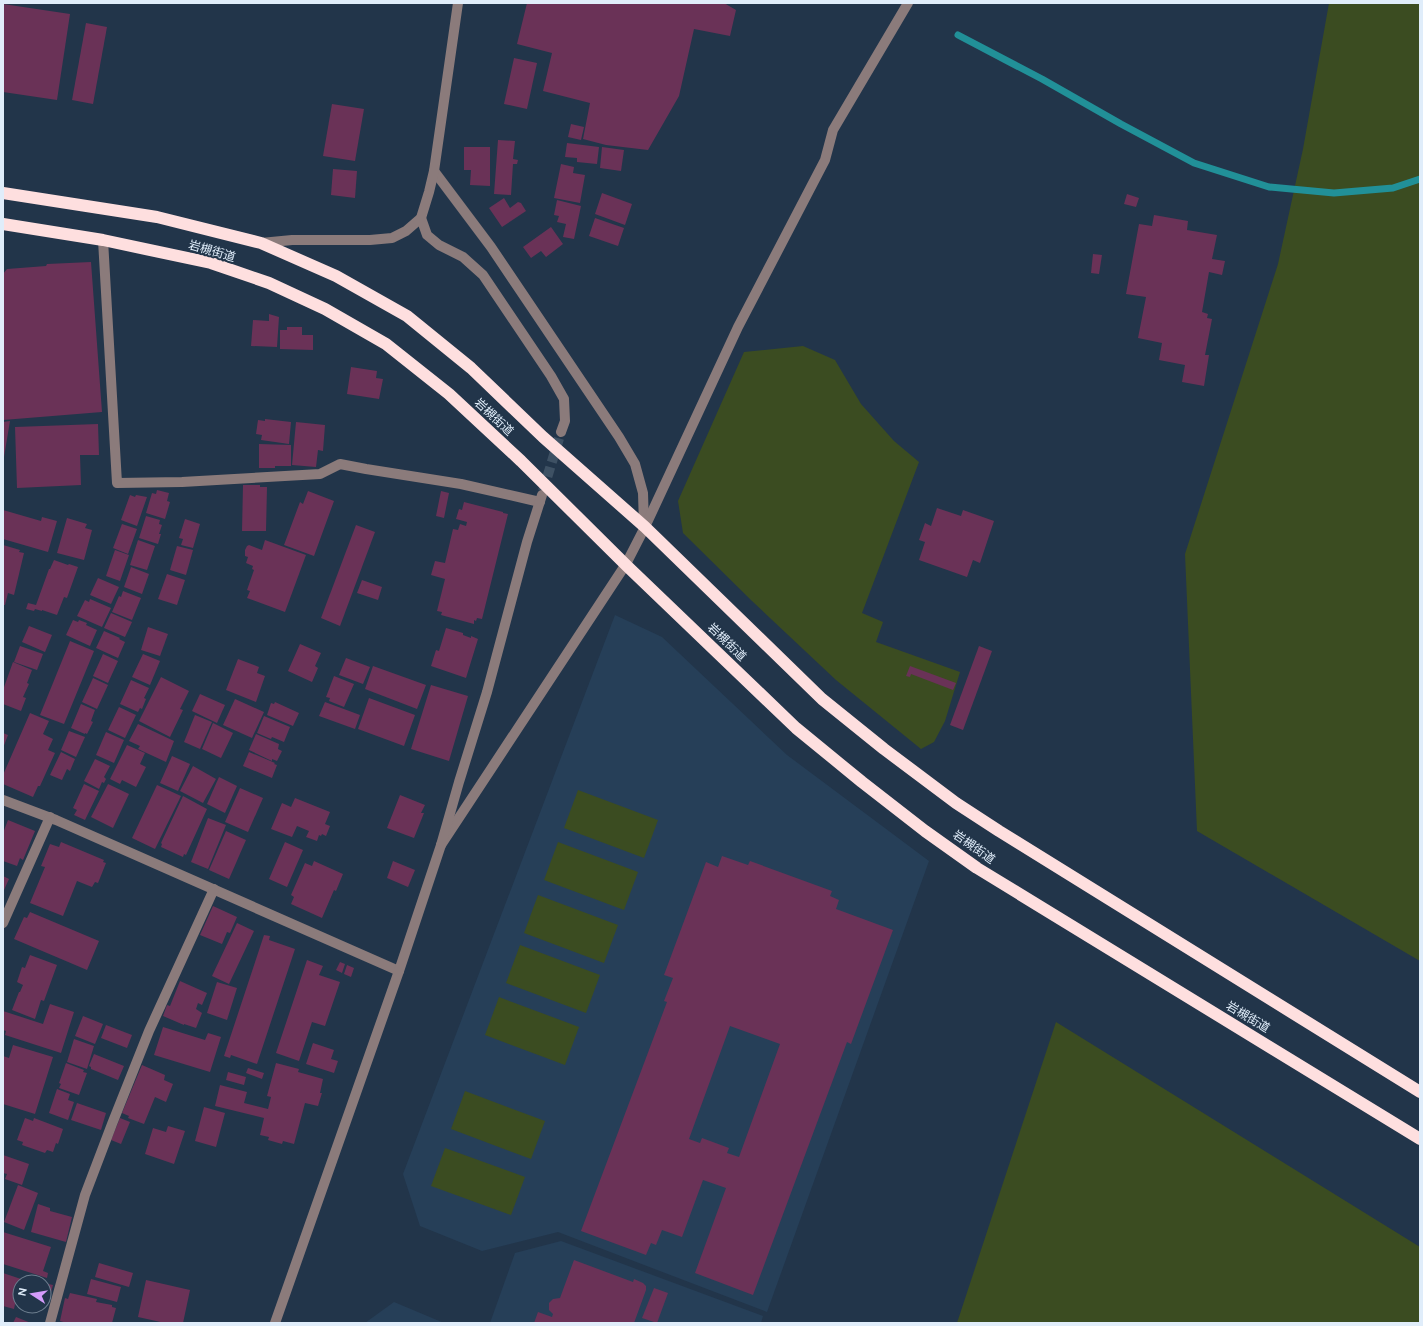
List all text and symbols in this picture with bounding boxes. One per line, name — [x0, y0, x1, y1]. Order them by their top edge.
street label: 岩槻街道 — [187, 238, 237, 263]
street label: 岩槻街道 — [472, 396, 516, 438]
street label: 岩槻街道 — [706, 620, 749, 663]
street label: 岩槻街道 — [951, 827, 998, 866]
street label: 岩槻街道 — [1224, 999, 1272, 1035]
north arrow — [12, 1274, 52, 1314]
text: N — [15, 1287, 29, 1297]

